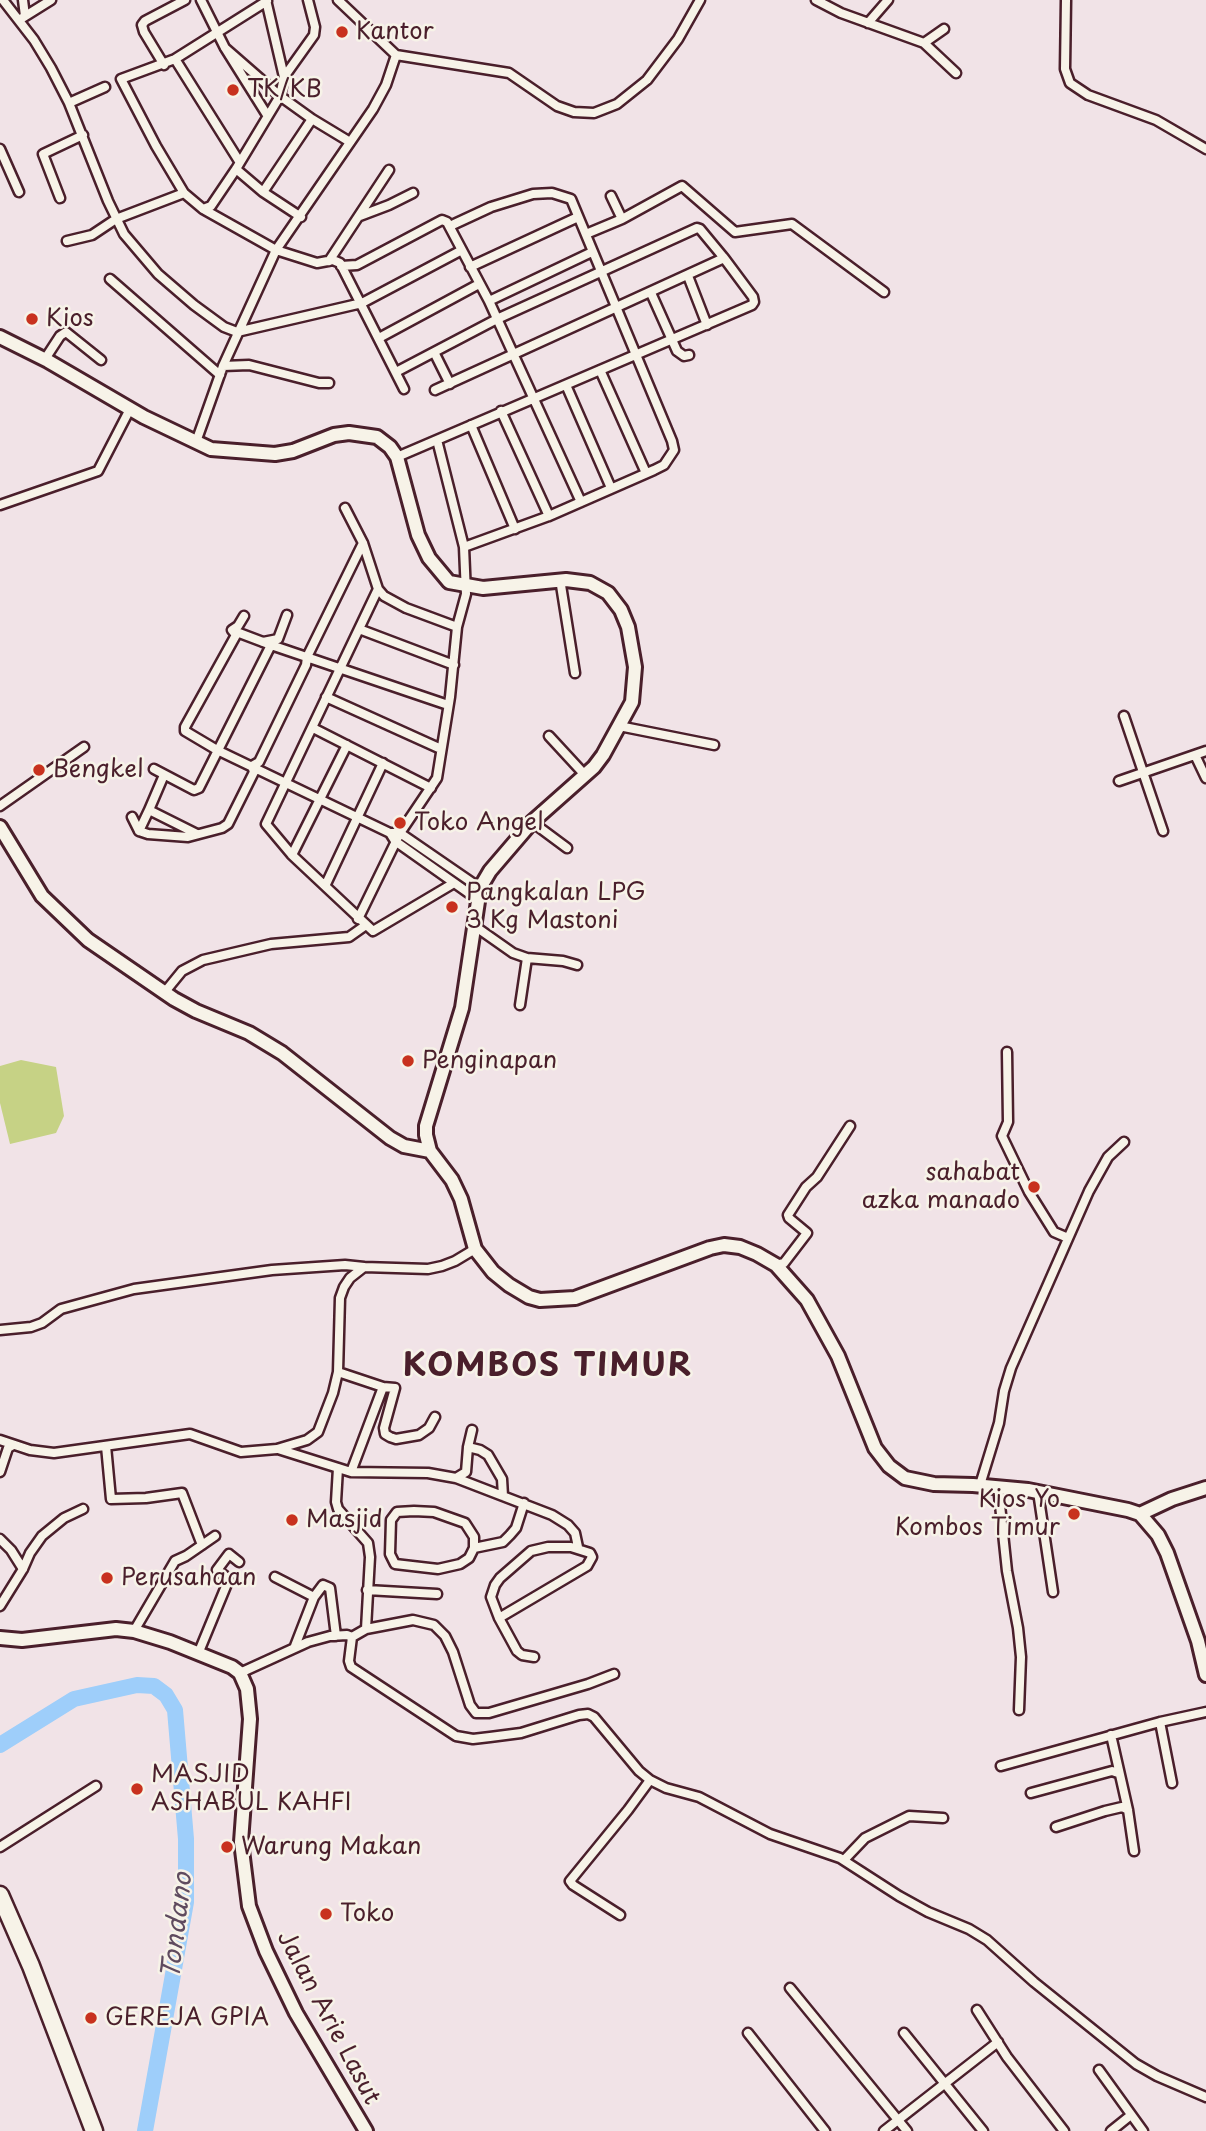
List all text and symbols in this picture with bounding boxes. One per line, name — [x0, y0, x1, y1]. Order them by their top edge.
place label: Kantor — [356, 18, 434, 46]
marker: Kantor — [334, 24, 350, 40]
place label: TK/KB — [247, 76, 322, 104]
marker: TK/KB — [225, 82, 241, 98]
place label: Kios — [46, 305, 94, 333]
marker: Kios — [24, 311, 40, 327]
place label: Bengkel — [53, 756, 143, 784]
marker: Bengkel — [31, 762, 47, 778]
place label: Toko Angel — [414, 809, 543, 837]
marker: Toko Angel — [392, 815, 408, 831]
place label: Pangkalan LPG 3 Kg Mastoni — [466, 879, 646, 935]
marker: Pangkalan LPG 3 Kg Mastoni — [444, 899, 460, 915]
place label: Penginapan — [422, 1047, 557, 1075]
marker: Penginapan — [400, 1053, 416, 1069]
place label: sahabat azka manado — [862, 1159, 1020, 1215]
marker: sahabat azka manado — [1026, 1179, 1042, 1195]
district label: KOMBOS TIMUR — [406, 1348, 690, 1386]
place label: Kios Yo Kombos Timur — [894, 1486, 1060, 1542]
place label: Masjid — [306, 1506, 383, 1534]
marker: Kios Yo Kombos Timur — [1066, 1506, 1082, 1522]
marker: Masjid — [284, 1512, 300, 1528]
place label: Perusahaan — [121, 1564, 256, 1592]
marker: Perusahaan — [99, 1570, 115, 1586]
place label: MASJID ASHABUL KAHFI — [151, 1761, 351, 1817]
marker: MASJID ASHABUL KAHFI — [129, 1781, 145, 1797]
place label: Warung Makan — [241, 1833, 421, 1861]
marker: Warung Makan — [219, 1839, 235, 1855]
water label: Tondano — [156, 1871, 200, 1981]
place label: Toko — [340, 1900, 394, 1928]
marker: Toko — [318, 1906, 334, 1922]
street label: Jalan Arie Lasut — [270, 1926, 386, 2110]
place label: GEREJA GPIA — [105, 2004, 269, 2032]
marker: GEREJA GPIA — [83, 2010, 99, 2026]

